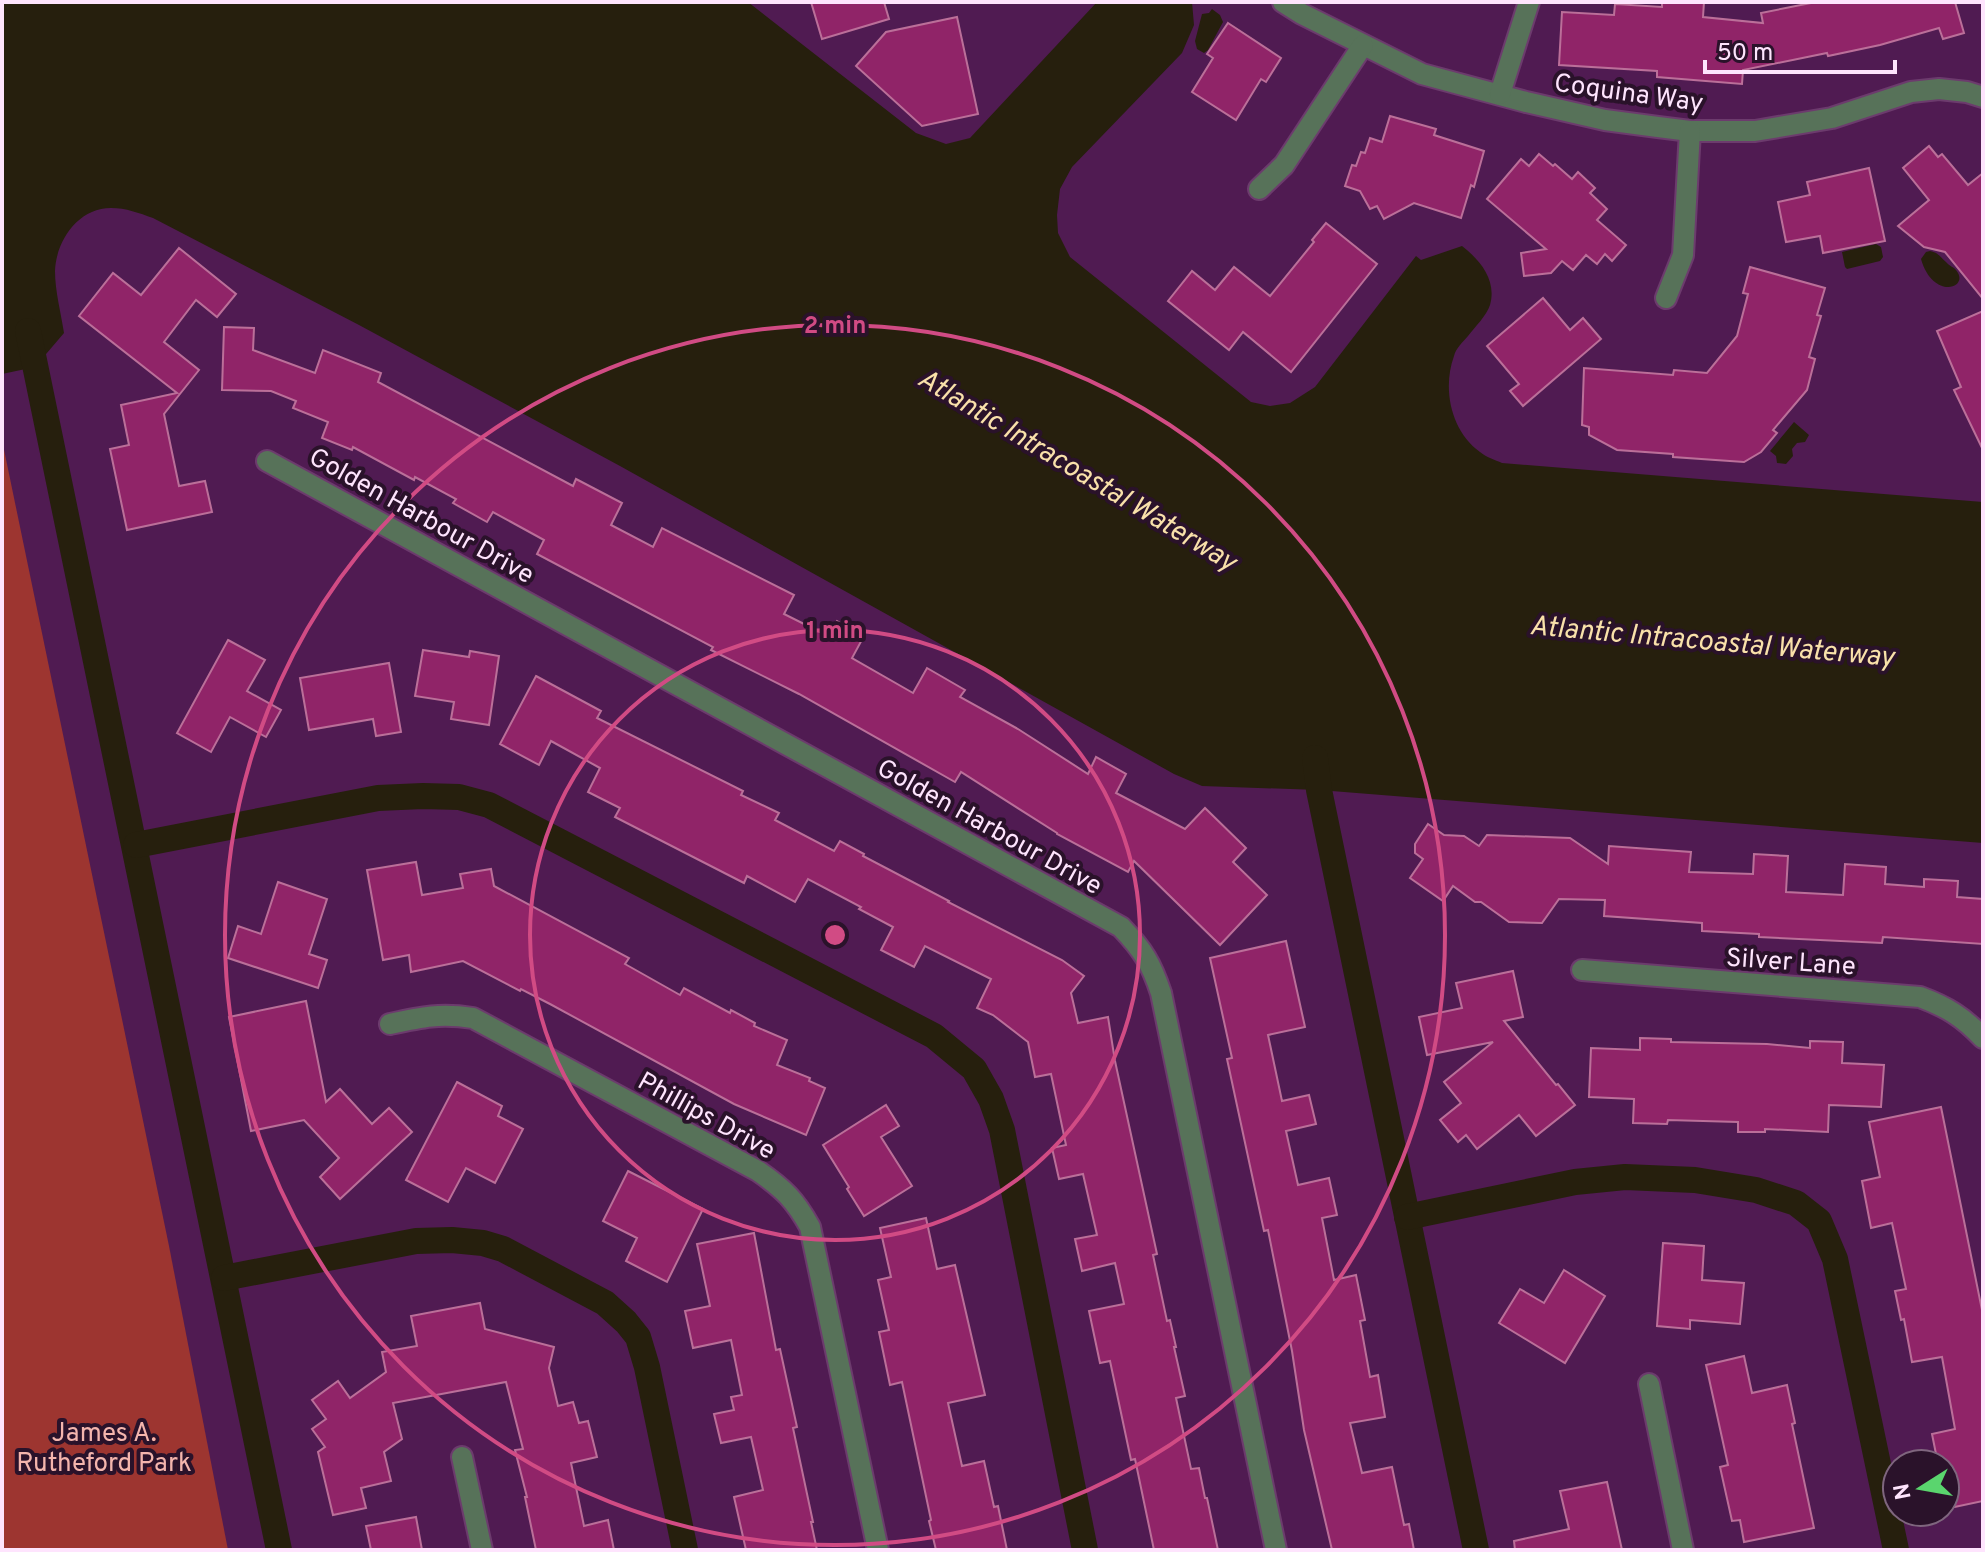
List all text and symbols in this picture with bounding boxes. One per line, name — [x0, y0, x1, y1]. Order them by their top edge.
scale bar — [1705, 24, 1895, 74]
text: 50 m — [1717, 39, 1773, 69]
street label: Coquina Way — [1552, 68, 1705, 121]
text: 2 min — [804, 312, 866, 342]
water label: Atlantic Intracoastal Waterway — [910, 362, 1244, 582]
street label: Golden Harbour Drive — [302, 442, 539, 593]
water label: Atlantic Intracoastal Waterway — [1528, 609, 1897, 677]
text: 1 min — [806, 617, 864, 647]
street label: Golden Harbour Drive — [870, 753, 1107, 904]
centre of rings — [821, 921, 849, 949]
street label: Silver Lane — [1725, 942, 1857, 984]
street label: Phillips Drive — [631, 1066, 780, 1169]
park label: James A. Rutheford Park — [16, 1418, 192, 1481]
north arrow — [1881, 1448, 1961, 1528]
text: N — [1889, 1481, 1919, 1502]

